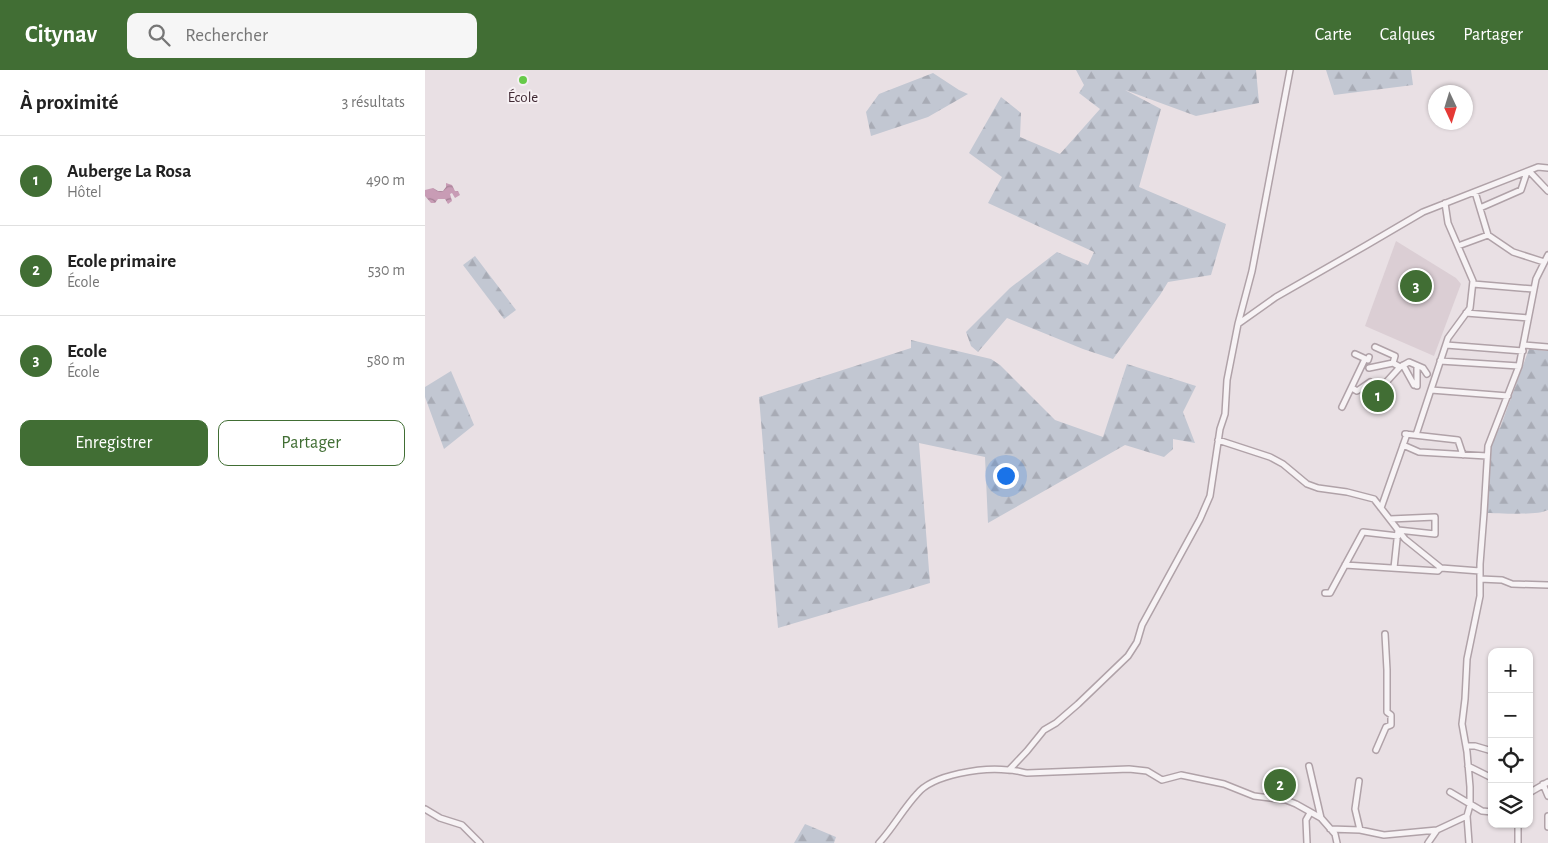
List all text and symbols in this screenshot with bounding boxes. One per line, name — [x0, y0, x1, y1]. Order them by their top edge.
search box — [127, 13, 477, 58]
icon: search — [145, 21, 173, 49]
text: Citynav — [25, 23, 97, 47]
text: Rechercher — [185, 26, 268, 45]
text: Carte — [1315, 26, 1352, 44]
text: Calques — [1380, 26, 1435, 44]
text: Partager — [1463, 26, 1523, 44]
marker: École — [517, 74, 529, 86]
north arrow — [1428, 85, 1473, 130]
place label: École — [508, 88, 538, 105]
text: À proximité — [20, 92, 118, 113]
text: 3 résultats — [342, 94, 405, 110]
text: Auberge La Rosa — [67, 162, 191, 181]
text: 1 — [33, 172, 39, 188]
text: 490 m — [366, 172, 405, 188]
text: Hôtel — [67, 184, 102, 200]
text: Ecole primaire — [67, 252, 176, 271]
text: 2 — [32, 262, 40, 278]
text: 530 m — [368, 262, 405, 278]
pin: 3 — [1400, 267, 1432, 305]
text: École — [67, 274, 100, 290]
text: Ecole — [67, 342, 107, 361]
text: 3 — [33, 352, 39, 368]
text: 580 m — [367, 352, 405, 368]
text: École — [67, 364, 100, 380]
pin: 1 — [1362, 377, 1394, 415]
button: Enregistrer — [20, 420, 208, 466]
button: Partager — [218, 420, 405, 466]
your location — [993, 463, 1019, 489]
map controls — [1488, 648, 1533, 828]
button: + — [1488, 648, 1533, 693]
button: − — [1488, 693, 1533, 738]
button: locate — [1488, 738, 1533, 783]
pin: 2 — [1264, 766, 1296, 804]
button: layers — [1488, 783, 1533, 828]

